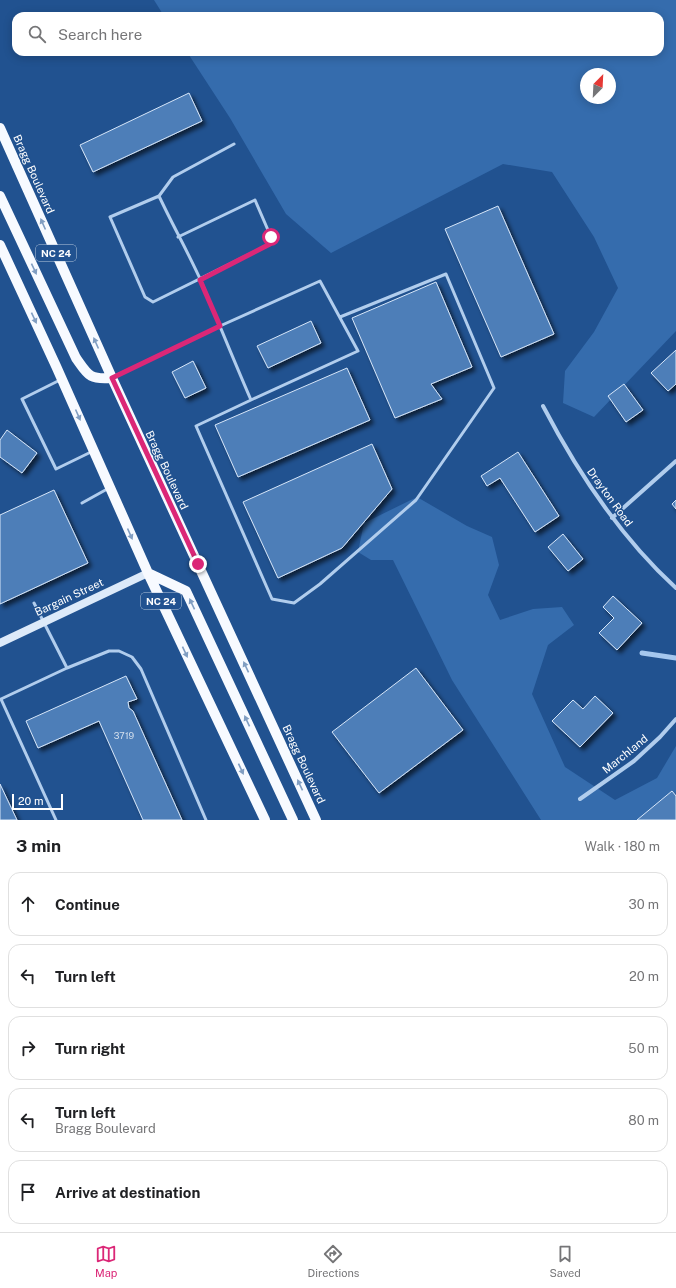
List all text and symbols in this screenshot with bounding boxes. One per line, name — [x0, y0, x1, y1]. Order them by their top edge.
search box — [12, 12, 664, 56]
icon: search — [26, 23, 48, 45]
text: Search here — [58, 26, 142, 43]
north arrow — [580, 68, 616, 104]
street label: Bragg Boulevard — [11, 133, 57, 215]
one-way arrow — [40, 218, 46, 229]
route start — [262, 228, 280, 246]
road number: NC 24 — [36, 245, 76, 261]
one-way arrow — [31, 264, 37, 275]
one-way arrow — [31, 313, 37, 324]
one-way arrow — [93, 337, 99, 348]
one-way arrow — [74, 409, 81, 421]
street label: Bragg Boulevard — [144, 429, 190, 511]
street label: Drayton Road — [585, 466, 635, 528]
one-way arrow — [128, 528, 134, 540]
route end — [189, 555, 207, 573]
street label: Bargain Street — [33, 576, 105, 618]
road number: NC 24 — [141, 593, 181, 609]
one-way arrow — [189, 598, 195, 609]
one-way arrow — [182, 646, 188, 657]
one-way arrow — [242, 660, 248, 672]
one-way arrow — [244, 716, 250, 727]
street label: Bragg Boulevard — [281, 723, 327, 805]
house number: 3719 — [114, 730, 135, 741]
street label: Marchland — [600, 732, 650, 776]
one-way arrow — [238, 764, 244, 775]
one-way arrow — [297, 779, 303, 790]
scale bar — [12, 792, 63, 811]
text: 20 m — [18, 795, 43, 807]
text: 3 min — [16, 836, 61, 856]
text: Walk · 180 m — [585, 839, 660, 854]
icon: ahead — [17, 893, 39, 915]
text: Continue — [55, 896, 120, 913]
text: 30 m — [629, 897, 659, 912]
icon: left — [17, 965, 39, 987]
text: Turn left — [55, 968, 116, 985]
text: 20 m — [629, 969, 659, 984]
icon: right — [17, 1037, 39, 1059]
text: Turn right — [55, 1040, 125, 1057]
text: 50 m — [628, 1041, 659, 1056]
text: Turn left — [55, 1104, 116, 1121]
icon: left — [17, 1109, 39, 1131]
text: 80 m — [628, 1113, 659, 1128]
text: Bragg Boulevard — [55, 1121, 156, 1136]
icon: arrive — [17, 1181, 39, 1203]
text: Arrive at destination — [55, 1184, 200, 1201]
tab: Map — [95, 1243, 117, 1279]
tab: Directions — [308, 1243, 359, 1279]
tab: Saved — [549, 1243, 581, 1279]

